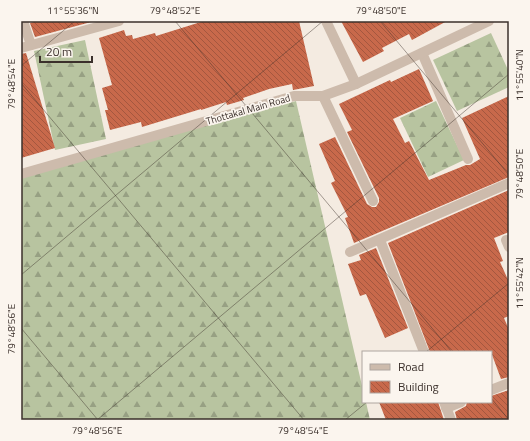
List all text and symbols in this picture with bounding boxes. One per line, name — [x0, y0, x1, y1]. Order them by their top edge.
text: 11°55'36"N — [47, 3, 99, 18]
text: 79°48'52"E — [150, 3, 201, 18]
text: 79°48'50"E — [356, 3, 407, 18]
scale bar — [40, 38, 92, 64]
text: 20 m — [46, 42, 72, 61]
text: 11°55'40"N — [512, 49, 527, 101]
text: 79°48'54"E — [4, 58, 19, 109]
street label: Thottakal Main Road — [204, 90, 292, 129]
text: 79°48'50"E — [512, 148, 527, 199]
text: 11°55'42"N — [512, 257, 527, 309]
text: 79°48'56"E — [4, 303, 19, 354]
legend — [362, 351, 492, 403]
text: Road — [398, 357, 424, 376]
text: Building — [398, 377, 439, 396]
text: 79°48'56"E — [72, 423, 123, 438]
text: 79°48'54"E — [278, 423, 329, 438]

